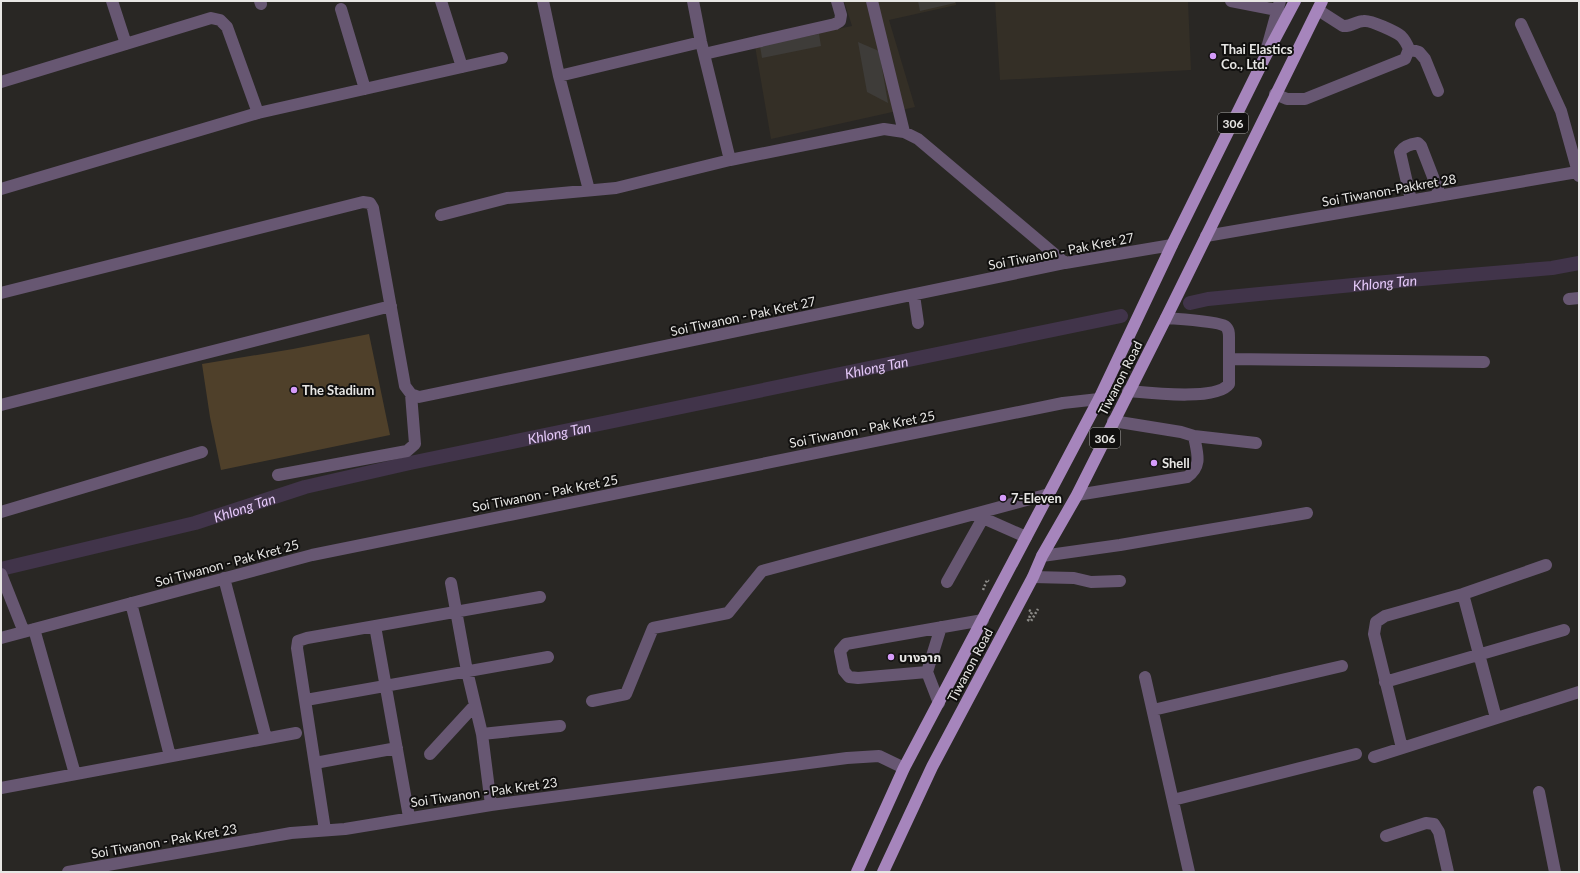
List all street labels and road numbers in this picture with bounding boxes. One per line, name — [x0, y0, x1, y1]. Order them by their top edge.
road number: 306 — [1218, 113, 1248, 133]
street label: Soi Tiwanon-Pakkret 28 — [1321, 170, 1457, 210]
street label: Soi Tiwanon - Pak Kret 27 — [987, 229, 1136, 273]
street label: Soi Tiwanon - Pak Kret 27 — [669, 293, 818, 339]
street label: Tiwanon Road — [1094, 338, 1146, 418]
street label: Soi Tiwanon - Pak Kret 25 — [788, 407, 936, 451]
road number: 306 — [1090, 428, 1120, 448]
street label: Soi Tiwanon - Pak Kret 25 — [471, 471, 619, 515]
street label: Soi Tiwanon - Pak Kret 25 — [153, 536, 301, 590]
street label: Tiwanon Road — [944, 625, 996, 705]
street label: Soi Tiwanon - Pak Kret 23 — [410, 774, 558, 810]
street label: Soi Tiwanon - Pak Kret 23 — [90, 820, 238, 862]

